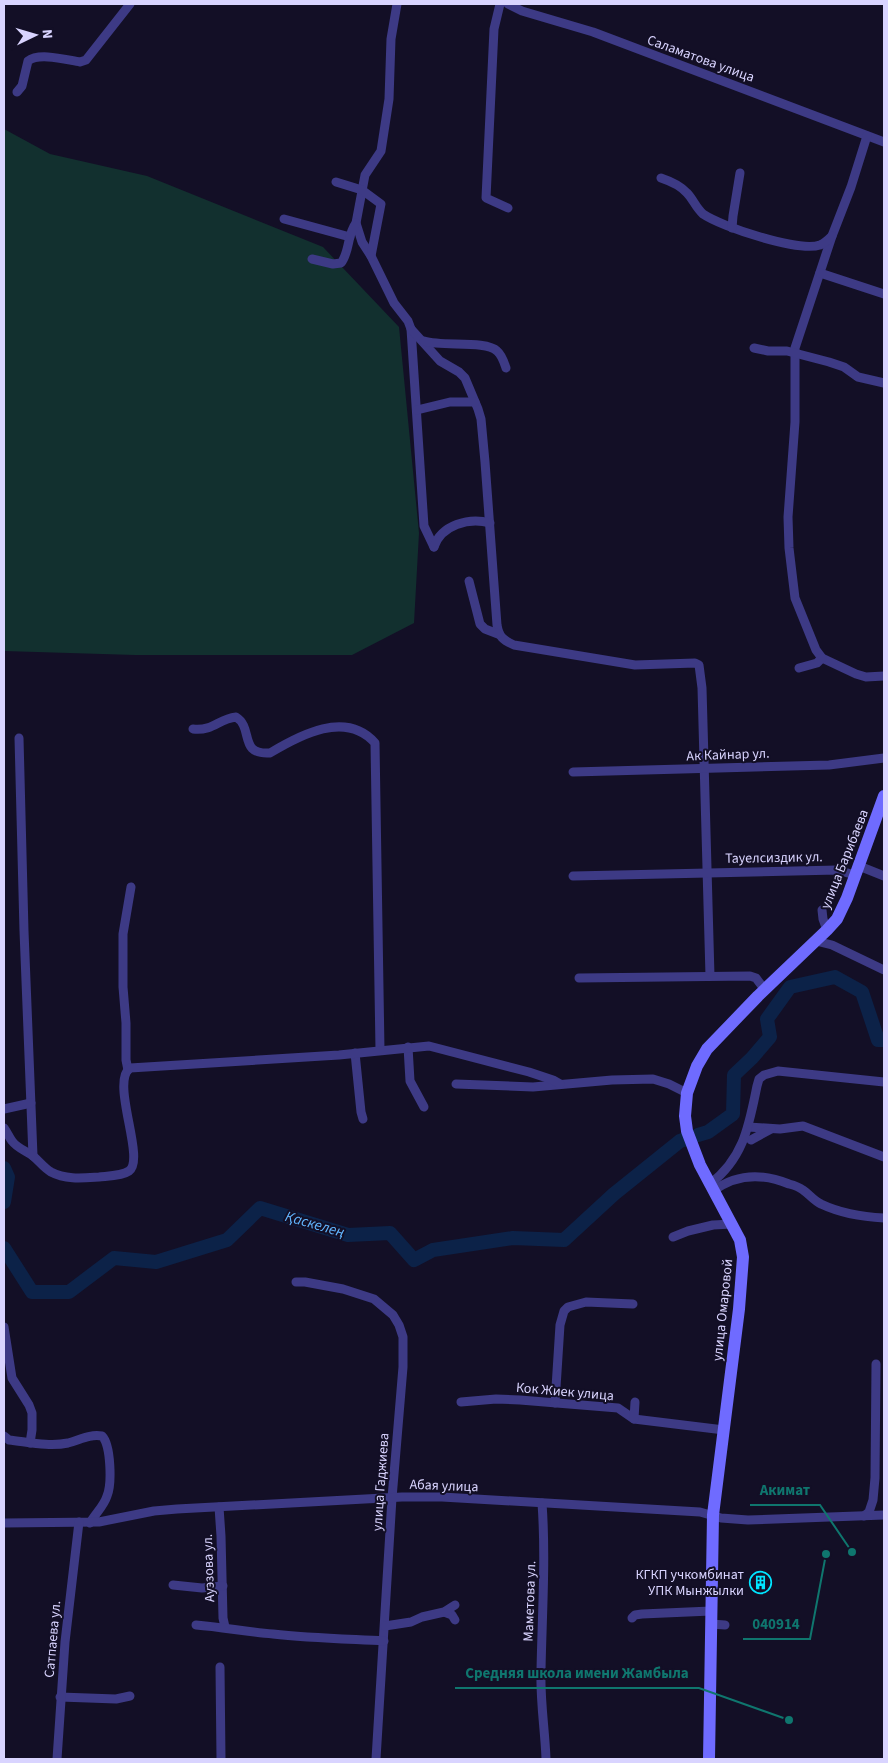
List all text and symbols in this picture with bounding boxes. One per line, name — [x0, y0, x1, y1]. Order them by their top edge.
north arrow — [10, 10, 60, 60]
text: N — [37, 28, 57, 39]
street label: Саламатова улица — [644, 30, 757, 88]
street label: Ак Кайнар ул. — [686, 744, 770, 766]
street label: улица Барибаева — [816, 806, 874, 912]
street label: Тауелсиздик ул. — [725, 847, 823, 869]
water label: Қаскелең — [283, 1206, 347, 1243]
street label: улица Омаровой — [708, 1258, 738, 1362]
street label: Кок Жиек улица — [515, 1378, 615, 1406]
street label: улица Гаджиева — [368, 1432, 394, 1532]
street label: Абая улица — [409, 1475, 479, 1497]
callout: Акимат — [750, 1475, 820, 1505]
text: Акимат — [759, 1480, 810, 1501]
street label: Ауэзова ул. — [198, 1533, 220, 1602]
street label: Маметова ул. — [519, 1560, 541, 1642]
place label: КГКП учкомбинат УПК Мынжылки — [635, 1565, 745, 1601]
building icon: КГКП учкомбинат УПК Мынжылки — [748, 1570, 772, 1594]
street label: Сатпаева ул. — [40, 1600, 66, 1678]
callout: 040914 — [743, 1609, 810, 1639]
text: 040914 — [752, 1614, 800, 1635]
callout: Средняя школа имени Жамбыла — [455, 1658, 699, 1688]
text: Средняя школа имени Жамбыла — [465, 1663, 689, 1684]

